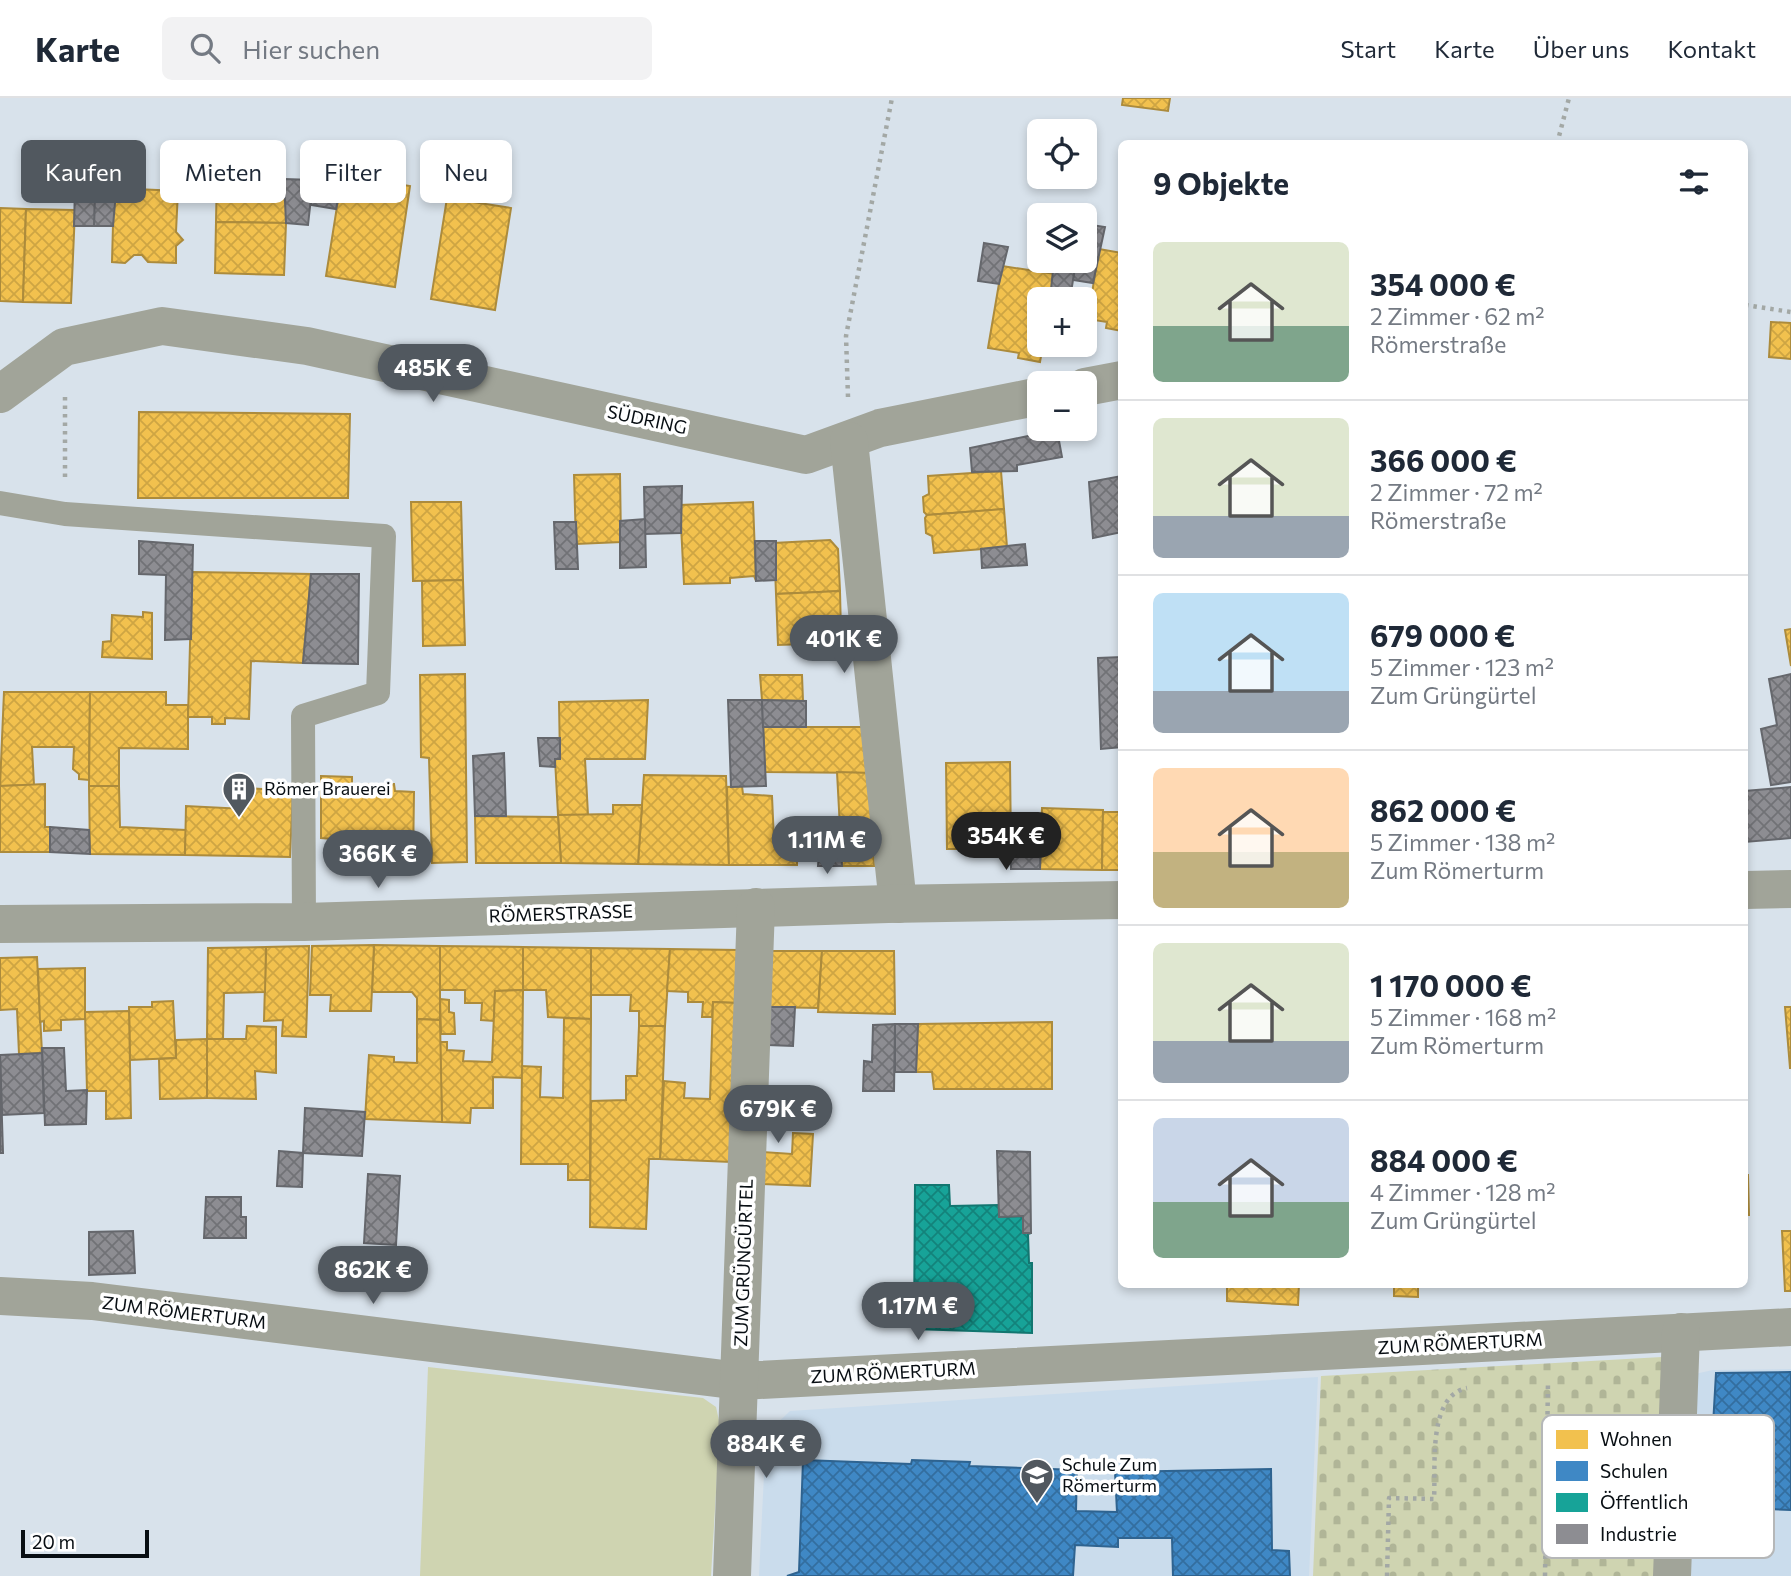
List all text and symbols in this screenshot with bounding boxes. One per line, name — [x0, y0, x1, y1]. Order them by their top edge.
search box — [162, 17, 652, 80]
text: Karte — [35, 28, 120, 69]
icon: search — [186, 29, 224, 67]
text: Hier suchen — [242, 33, 380, 64]
text: Start — [1341, 34, 1396, 63]
text: Karte — [1434, 34, 1495, 63]
text: Über uns — [1533, 34, 1629, 63]
text: Kontakt — [1667, 34, 1756, 63]
map controls — [1027, 119, 1097, 441]
button: locate — [1027, 119, 1097, 189]
chip: Kaufen — [21, 140, 146, 203]
chip: Mieten — [160, 140, 286, 203]
chip: Filter — [300, 140, 406, 203]
chip: Neu — [420, 140, 512, 203]
icon: filters — [1675, 163, 1713, 201]
text: 9 Objekte — [1153, 164, 1289, 201]
button: layers — [1027, 203, 1097, 273]
text: 354 000 € — [1370, 265, 1516, 302]
icon: home — [1209, 270, 1293, 354]
button: + — [1027, 287, 1097, 357]
text: 2 Zimmer · 62 m² — [1370, 302, 1545, 330]
text: Römerstraße — [1370, 330, 1506, 358]
pin: 485K € — [376, 344, 490, 404]
text: 485K € — [394, 353, 472, 381]
button: − — [1027, 371, 1097, 441]
street label: SÜDRING — [605, 400, 689, 438]
text: 366 000 € — [1370, 441, 1517, 478]
icon: home — [1209, 446, 1293, 530]
text: 2 Zimmer · 72 m² — [1370, 478, 1543, 506]
text: Römerstraße — [1370, 506, 1506, 534]
pin: 401K € — [787, 616, 901, 675]
text: 679 000 € — [1370, 616, 1515, 653]
icon: home — [1209, 621, 1293, 705]
text: 401K € — [806, 624, 882, 652]
text: 5 Zimmer · 123 m² — [1370, 653, 1554, 681]
text: Zum Grüngürtel — [1370, 681, 1537, 709]
building icon: Römer Brauerei — [220, 770, 258, 819]
place label: Römer Brauerei — [264, 777, 391, 799]
text: 862 000 € — [1370, 791, 1516, 828]
icon: home — [1209, 796, 1293, 880]
pin: 354K € — [949, 812, 1063, 872]
pin: 1.11M € — [762, 816, 892, 876]
text: 354K € — [967, 821, 1045, 849]
text: 1.11M € — [788, 825, 866, 853]
text: 5 Zimmer · 138 m² — [1370, 828, 1555, 856]
pin: 366K € — [321, 830, 435, 890]
text: 366K € — [339, 839, 417, 867]
text: Zum Römerturm — [1370, 856, 1544, 884]
street label: RÖMERSTRASSE — [488, 899, 633, 927]
text: 1 170 000 € — [1370, 966, 1532, 1003]
icon: home — [1209, 971, 1293, 1055]
text: 5 Zimmer · 168 m² — [1370, 1003, 1556, 1031]
text: Zum Römerturm — [1370, 1031, 1544, 1059]
pin: 679K € — [721, 1086, 835, 1145]
text: 679K € — [739, 1094, 817, 1122]
text: 884 000 € — [1370, 1141, 1518, 1178]
icon: home — [1209, 1146, 1293, 1230]
text: 4 Zimmer · 128 m² — [1370, 1178, 1555, 1206]
street label: ZUM GRÜNGÜRTEL — [729, 1179, 757, 1347]
text: Zum Grüngürtel — [1370, 1206, 1537, 1234]
pin: 862K € — [316, 1246, 430, 1306]
text: 862K € — [334, 1255, 412, 1283]
pin: 1.17M € — [853, 1282, 983, 1342]
street label: ZUM RÖMERTURM — [101, 1291, 268, 1333]
text: 1.17M € — [878, 1291, 958, 1319]
street label: ZUM RÖMERTURM — [1377, 1328, 1543, 1358]
street label: ZUM RÖMERTURM — [810, 1357, 976, 1387]
legend — [1542, 1415, 1774, 1558]
pin: 884K € — [709, 1420, 823, 1480]
text: Wohnen — [1600, 1427, 1672, 1450]
text: 884K € — [726, 1429, 806, 1457]
place label: Schule Zum Römerturm — [1062, 1453, 1157, 1496]
school or university icon: Schule Zum Römerturm — [1018, 1456, 1056, 1505]
text: Schulen — [1600, 1459, 1668, 1482]
text: Öffentlich — [1600, 1490, 1688, 1513]
text: Industrie — [1600, 1522, 1677, 1545]
scale bar — [21, 1527, 149, 1559]
text: 20 m — [32, 1530, 75, 1553]

